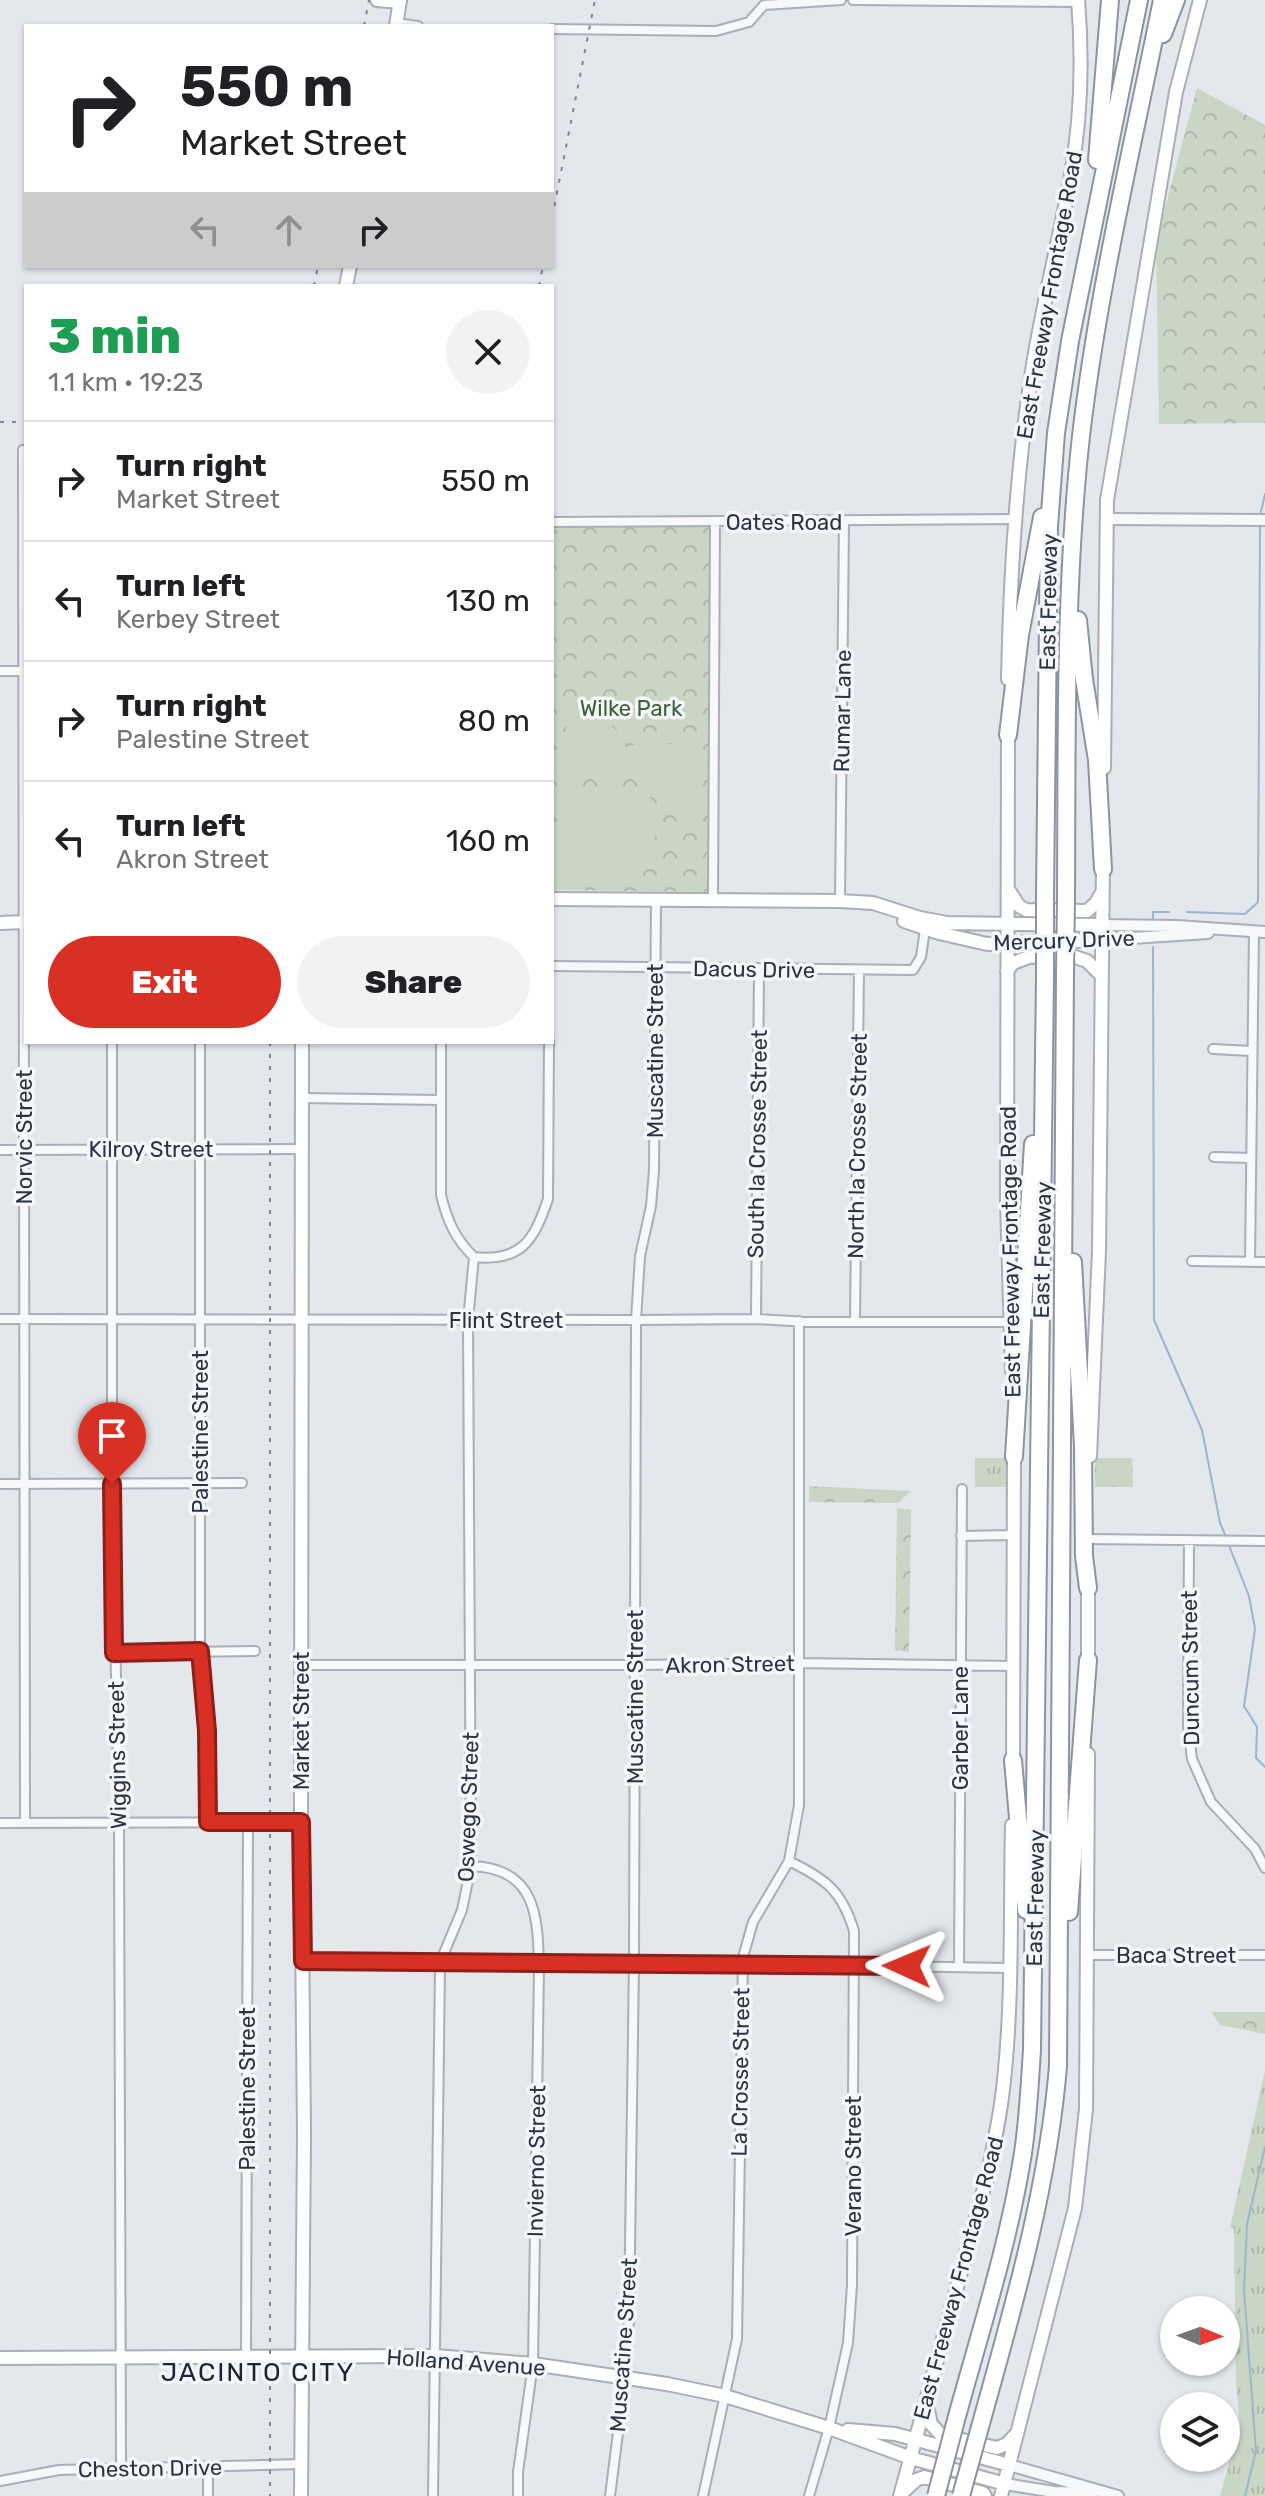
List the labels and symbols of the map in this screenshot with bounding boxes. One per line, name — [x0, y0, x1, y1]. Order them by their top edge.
street label: East Freeway Frontage Road — [1011, 149, 1088, 441]
street label: Oates Road — [726, 509, 842, 536]
street label: East Freeway — [1034, 533, 1063, 671]
street label: Rumar Lane — [828, 649, 857, 773]
park label: Wilke Park — [580, 695, 683, 722]
street label: Mercury Drive — [993, 925, 1135, 956]
street label: Dacus Drive — [693, 955, 815, 984]
street label: Muscatine Street — [642, 963, 669, 1138]
street label: South la Crosse Street — [742, 1029, 773, 1259]
street label: North la Crosse Street — [842, 1033, 873, 1259]
street label: Norvic Street — [11, 1069, 38, 1204]
street label: East Freeway Frontage Road — [994, 1106, 1027, 1398]
street label: Kilroy Street — [89, 1136, 214, 1163]
street label: East Freeway — [1028, 1181, 1057, 1319]
street label: Flint Street — [449, 1307, 564, 1334]
street label: Palestine Street — [187, 1350, 214, 1514]
pin — [78, 1402, 146, 1484]
street label: Duncum Street — [1176, 1590, 1205, 1746]
street label: Muscatine Street — [622, 1609, 649, 1784]
street label: Akron Street — [665, 1650, 795, 1679]
street label: Market Street — [288, 1651, 315, 1790]
street label: Garber Lane — [947, 1666, 974, 1790]
street label: Wiggins Street — [103, 1680, 132, 1829]
street label: Oswego Street — [452, 1731, 485, 1883]
street label: East Freeway — [1021, 1829, 1050, 1967]
position arrow — [865, 1924, 949, 2008]
street label: Baca Street — [1116, 1942, 1236, 1969]
street label: La Crosse Street — [726, 1987, 755, 2157]
street label: Palestine Street — [234, 2007, 261, 2171]
street label: Invierno Street — [522, 2084, 551, 2237]
street label: Verano Street — [840, 2095, 867, 2236]
street label: East Freeway Frontage Road — [908, 2134, 1009, 2423]
street label: Muscatine Street — [604, 2257, 643, 2433]
north arrow — [1160, 2296, 1240, 2376]
street label: Holland Avenue — [385, 2343, 546, 2382]
district label: JACINTO CITY — [161, 2357, 355, 2388]
street label: Cheston Drive — [78, 2454, 222, 2483]

